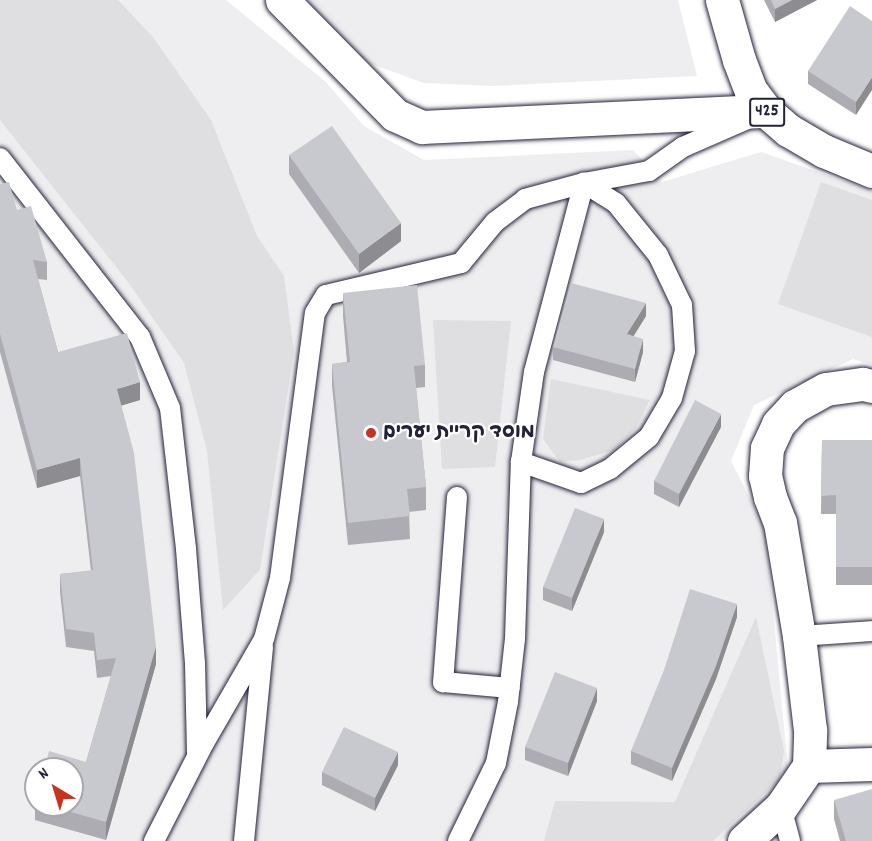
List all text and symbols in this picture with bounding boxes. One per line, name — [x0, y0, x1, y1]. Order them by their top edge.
road number: 425 — [749, 97, 785, 127]
place label: מוסד קריית יערים — [383, 421, 535, 445]
marker: מוסד קריית יערים — [364, 426, 378, 440]
north arrow — [24, 757, 84, 817]
text: N — [34, 763, 54, 785]

